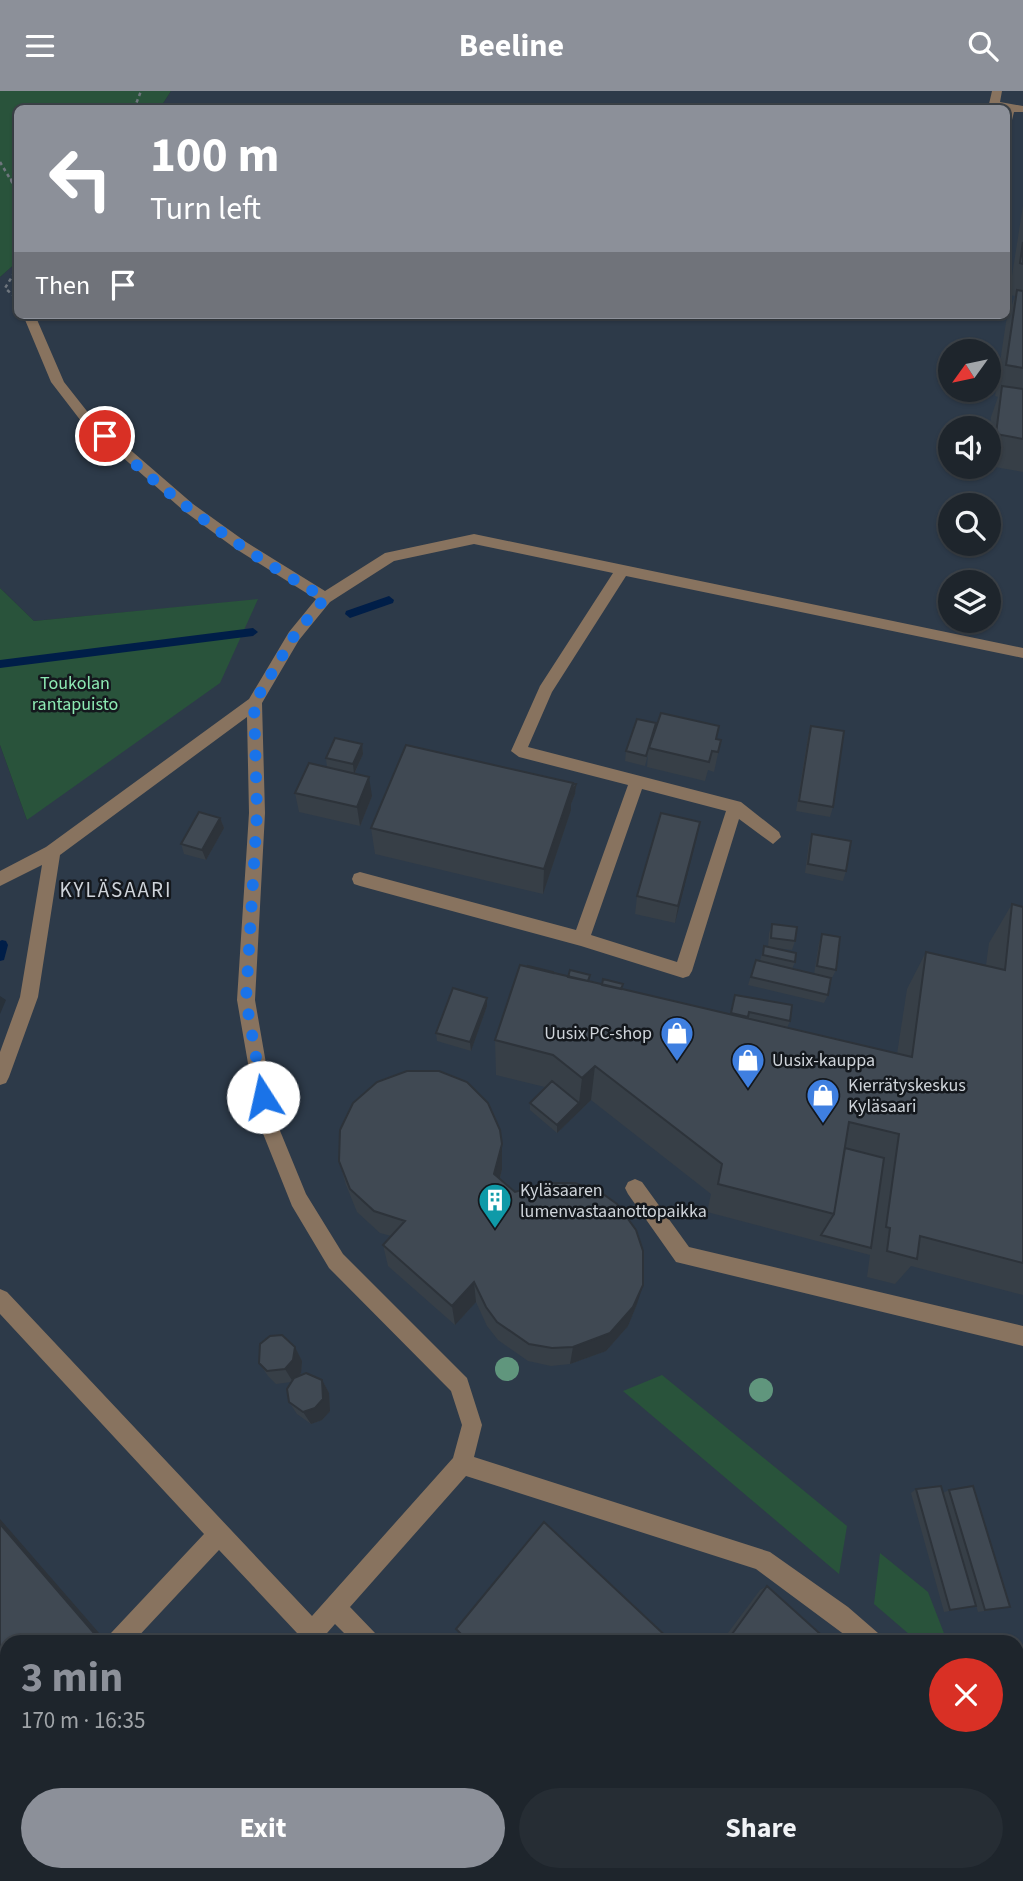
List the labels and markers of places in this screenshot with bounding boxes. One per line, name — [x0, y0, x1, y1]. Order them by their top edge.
pin — [75, 406, 135, 466]
shop icon: Uusix PC-shop — [658, 1014, 696, 1063]
place label: Uusix PC-shop — [544, 1021, 652, 1046]
shop icon: Uusix-kauppa — [729, 1041, 767, 1090]
place label: Uusix-kauppa — [772, 1048, 875, 1073]
place label: Kierrätyskeskus Kyläsaari — [848, 1073, 966, 1119]
shop icon: Kierrätyskeskus Kyläsaari — [804, 1076, 842, 1125]
place label: Kyläsaaren lumenvastaanottopaikka — [520, 1178, 707, 1224]
building icon: Kyläsaaren lumenvastaanottopaikka — [476, 1181, 514, 1230]

